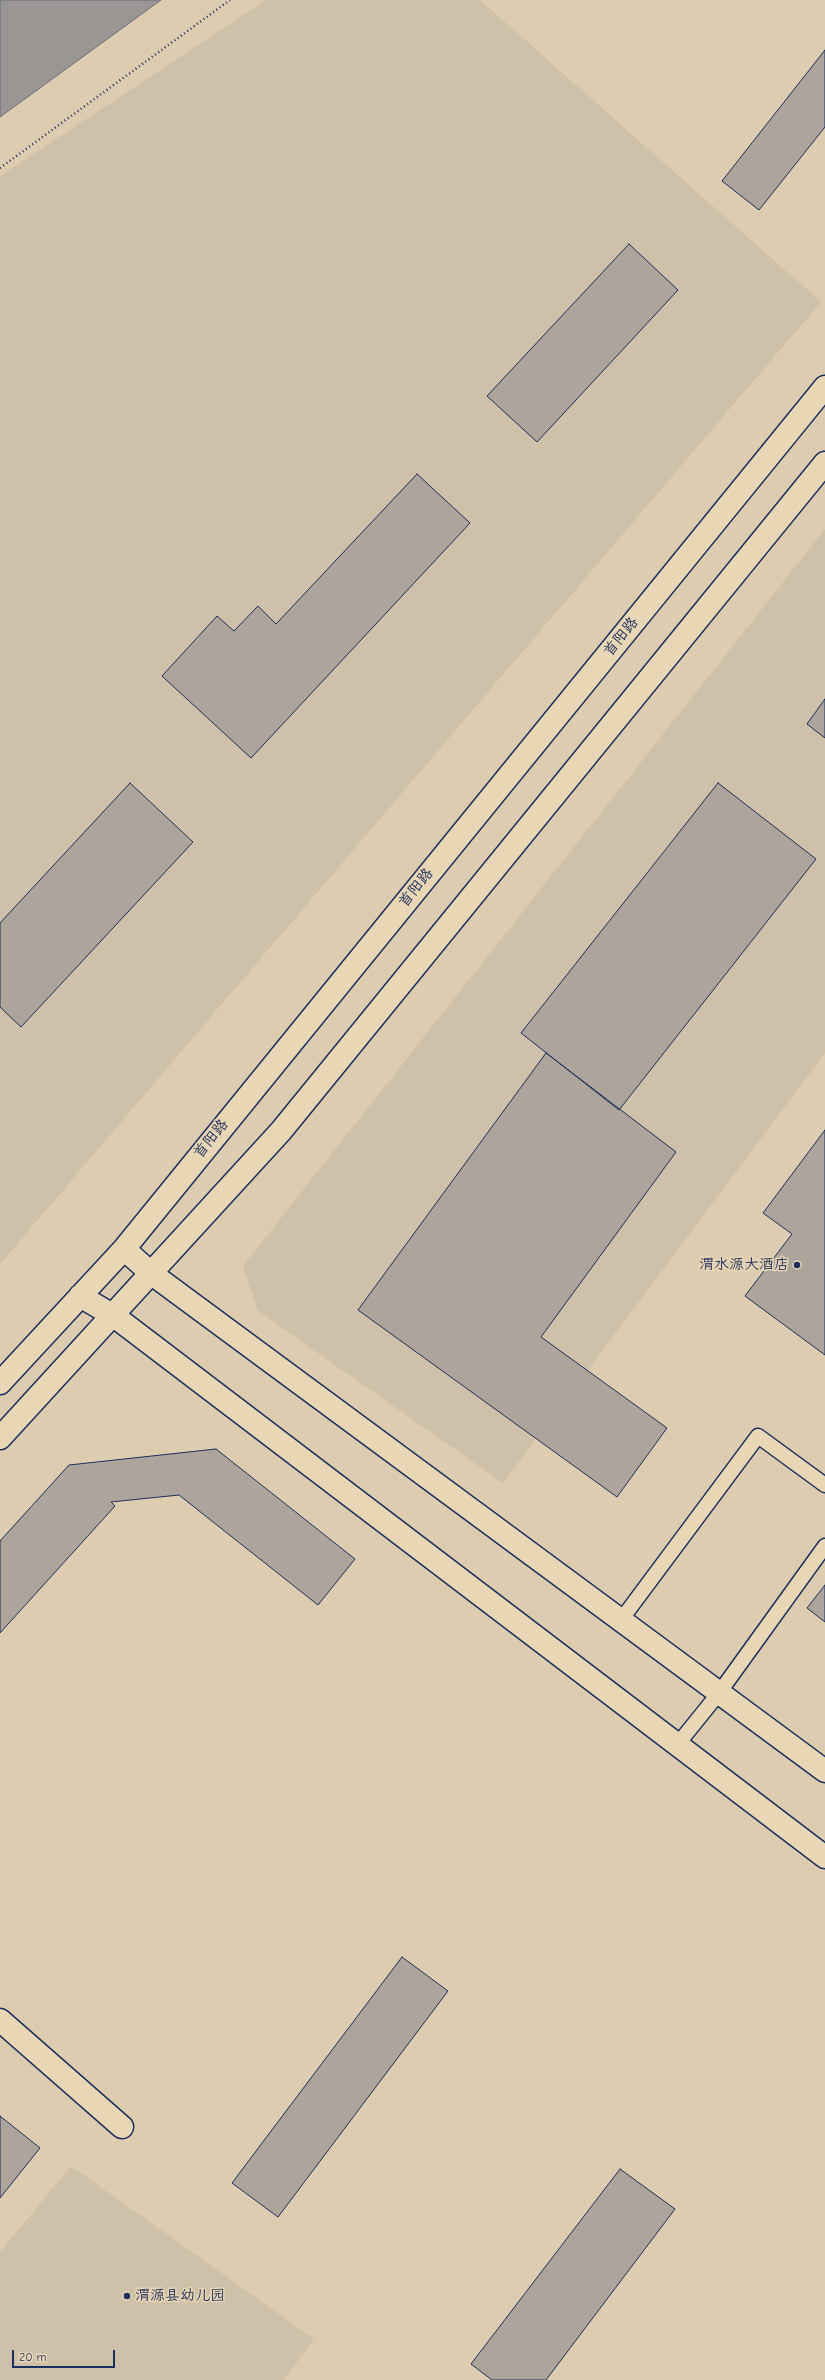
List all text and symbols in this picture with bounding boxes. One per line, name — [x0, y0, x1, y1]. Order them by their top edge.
street label: 首阳路 — [600, 614, 642, 660]
street label: 首阳路 — [395, 865, 437, 911]
street label: 首阳路 — [190, 1116, 232, 1162]
place label: 渭水源大酒店 — [699, 1256, 789, 1274]
marker: 渭水源大酒店 — [792, 1260, 802, 1270]
place label: 渭源县幼儿园 — [135, 2287, 225, 2305]
marker: 渭源县幼儿园 — [122, 2291, 132, 2301]
scale bar — [14, 2342, 117, 2368]
text: 20 m — [19, 2350, 47, 2364]

